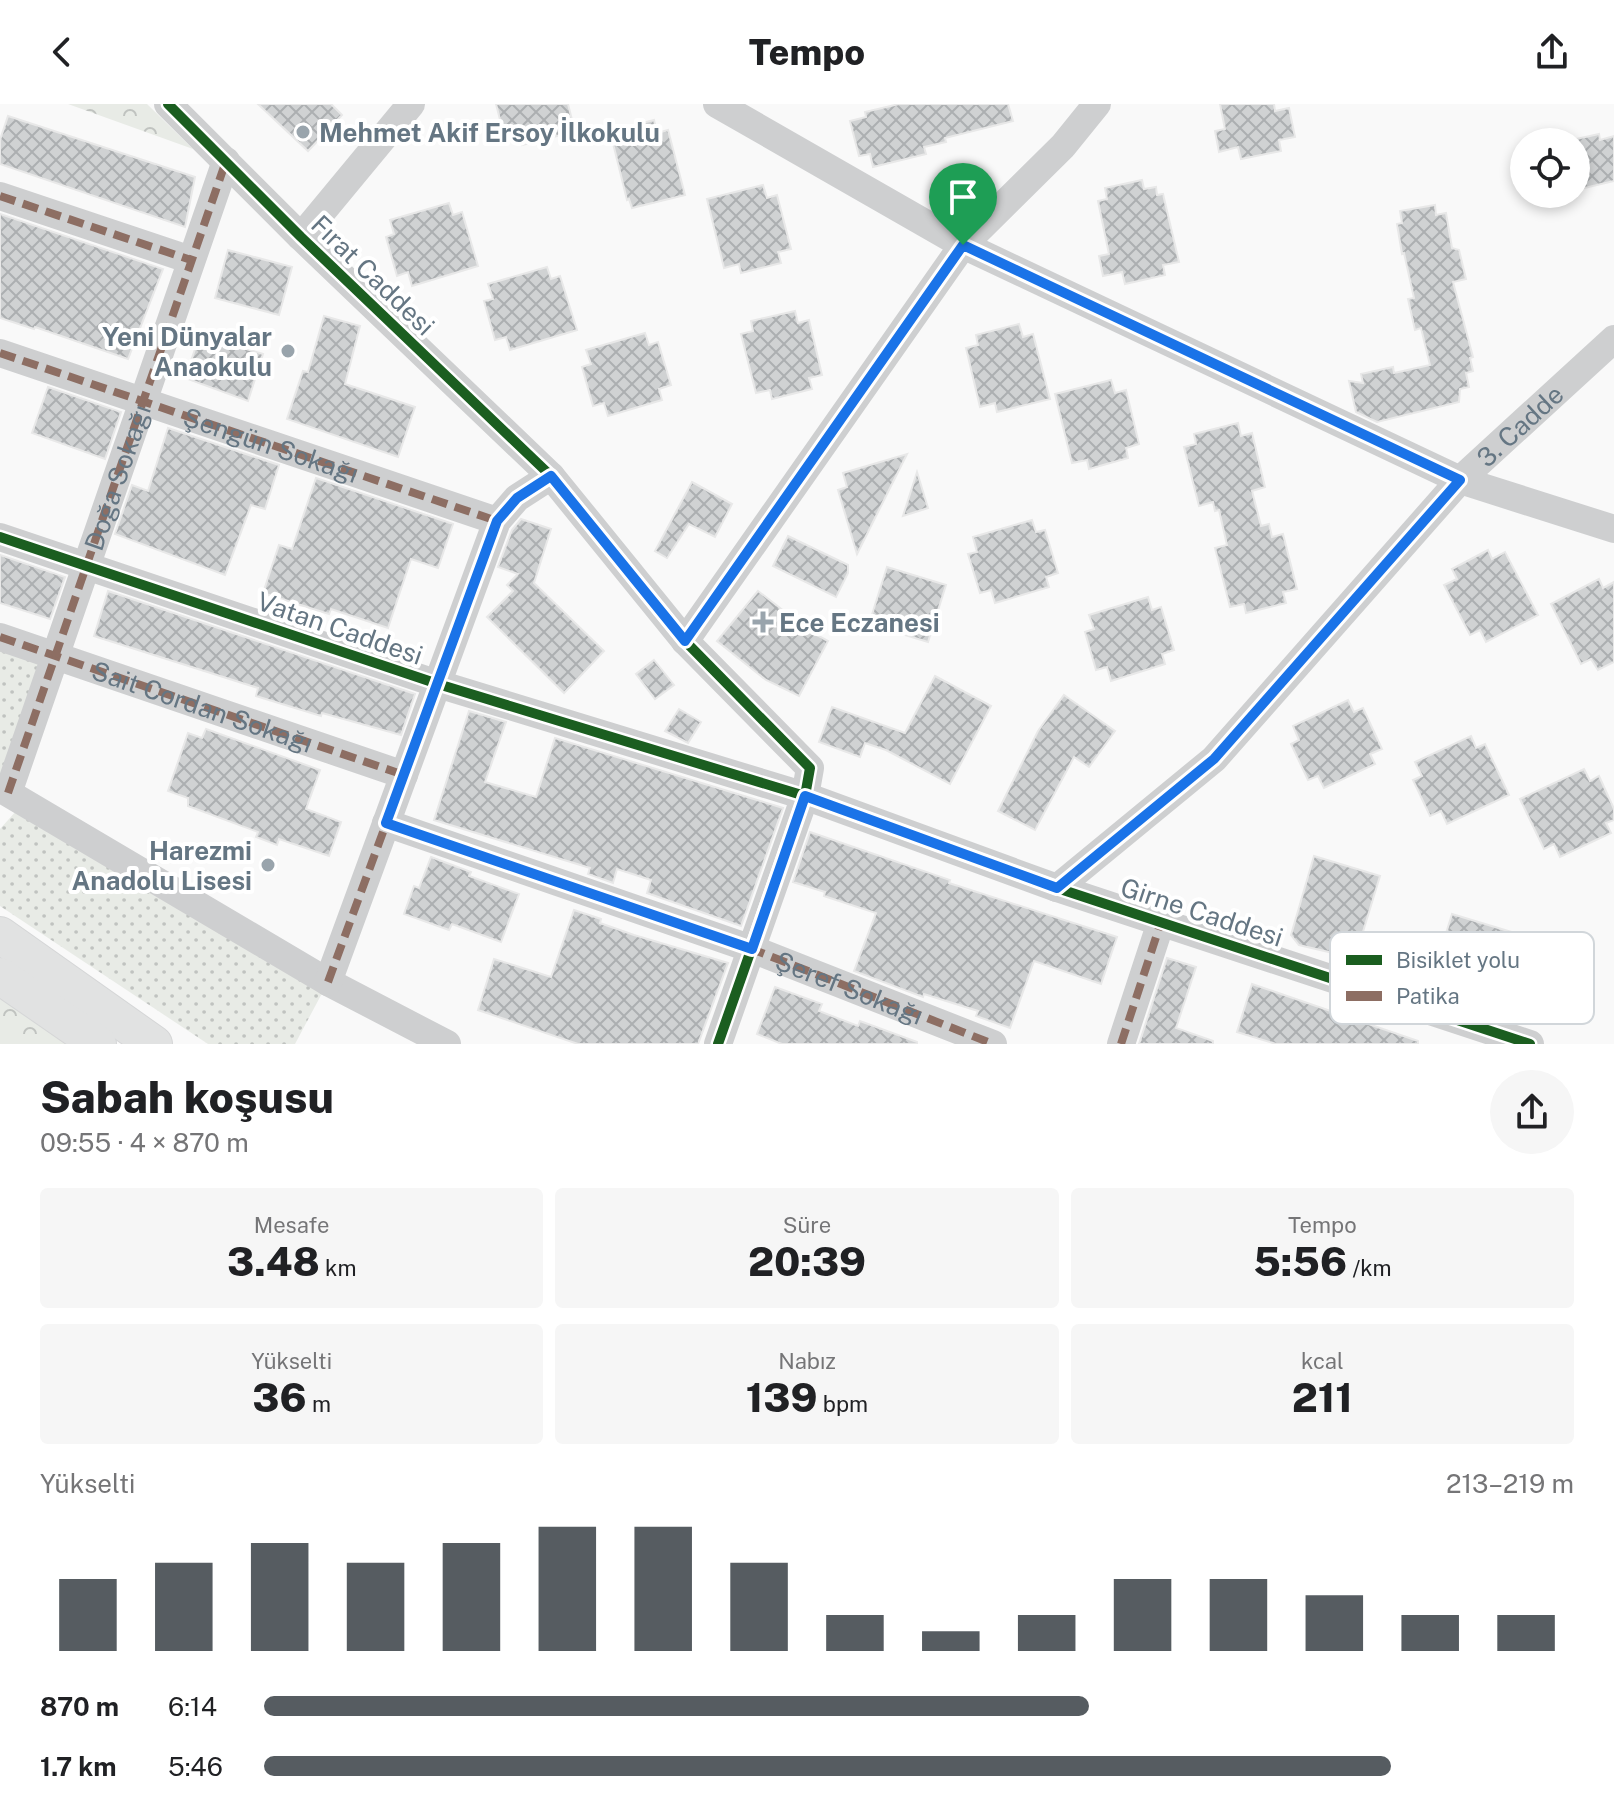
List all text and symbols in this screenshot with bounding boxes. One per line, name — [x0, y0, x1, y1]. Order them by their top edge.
icon: back — [40, 30, 84, 74]
icon: share — [1530, 30, 1574, 74]
text: Tempo — [749, 31, 865, 73]
place label: Mehmet Akif Ersoy İlkokulu — [319, 117, 660, 148]
marker: Mehmet Akif Ersoy İlkokulu — [294, 123, 312, 141]
map controls — [1510, 128, 1590, 208]
button: locate — [1510, 128, 1590, 208]
pin — [929, 163, 997, 245]
icon: arrive — [941, 175, 985, 219]
street label: Fırat Caddesi — [305, 209, 441, 341]
place label: Yeni Dünyalar Anaokulu — [102, 321, 272, 382]
marker: Yeni Dünyalar Anaokulu — [279, 342, 297, 360]
street label: 3. Cadde — [1470, 378, 1569, 473]
street label: Doğa Sokağı — [77, 400, 156, 554]
street label: Şengün Sokağı — [179, 401, 363, 489]
street label: Vatan Caddesi — [253, 585, 427, 671]
place label: Ece Eczanesi — [779, 607, 940, 638]
marker: Ece Eczanesi — [754, 613, 772, 631]
street label: Sait Cordan Sokağı — [88, 654, 317, 758]
place label: Harezmi Anadolu Lisesi — [71, 835, 252, 896]
marker: Harezmi Anadolu Lisesi — [259, 856, 277, 874]
street label: Girne Caddesi — [1117, 871, 1287, 953]
legend — [1330, 932, 1594, 1024]
street label: Şeref Sokağı — [771, 944, 928, 1031]
text: Bisiklet yolu — [1396, 947, 1520, 973]
text: Patika — [1396, 983, 1460, 1009]
button: share — [1490, 1070, 1574, 1154]
text: Sabah koşusu — [40, 1071, 334, 1123]
text: 09:55 · 4 × 870 m — [40, 1127, 249, 1158]
text: Mesafe — [254, 1212, 330, 1238]
text: Süre — [783, 1212, 831, 1238]
text: Tempo — [1288, 1212, 1357, 1238]
text: 3.48 — [227, 1238, 320, 1285]
text: 20:39 — [748, 1238, 866, 1285]
text: 5:56 — [1253, 1238, 1347, 1285]
text: km — [320, 1255, 356, 1281]
text: /km — [1347, 1255, 1392, 1281]
text: Yükselti — [251, 1348, 332, 1374]
text: Nabız — [778, 1348, 836, 1374]
text: kcal — [1301, 1348, 1344, 1374]
text: 36 — [252, 1374, 307, 1421]
text: 139 — [746, 1374, 818, 1421]
text: 211 — [1292, 1374, 1353, 1421]
text: m — [307, 1391, 331, 1417]
text: bpm — [818, 1391, 868, 1417]
text: Yükselti — [40, 1468, 135, 1499]
text: 213–219 m — [1446, 1468, 1574, 1499]
text: 870 m — [40, 1691, 119, 1722]
text: 6:14 — [168, 1691, 217, 1722]
text: 1.7 km — [40, 1751, 117, 1782]
text: 5:46 — [168, 1751, 223, 1782]

